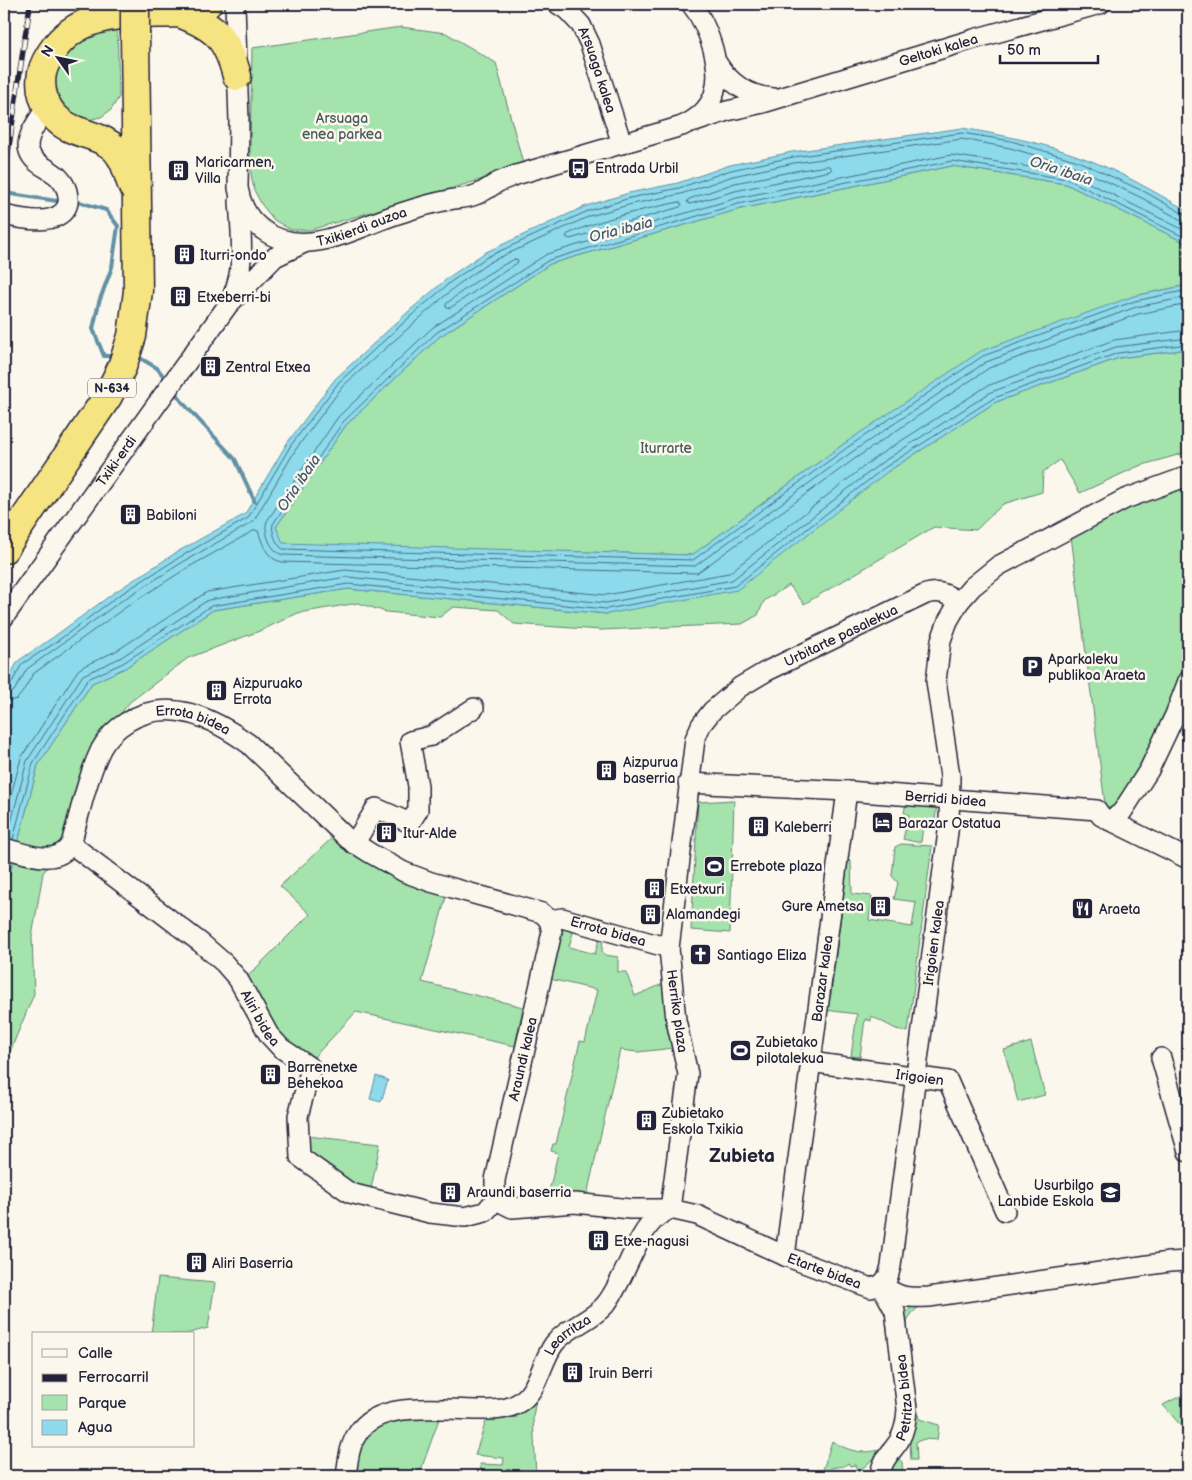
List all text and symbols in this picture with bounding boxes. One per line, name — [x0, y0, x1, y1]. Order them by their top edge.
street label: Arsuaga kalea — [574, 24, 620, 115]
street label: Geltoki kalea — [897, 30, 980, 70]
north arrow — [32, 32, 82, 82]
scale bar — [1000, 32, 1097, 64]
text: 50 m — [1007, 41, 1041, 60]
text: N — [38, 42, 58, 60]
park label: Arsuaga enea parkea — [302, 110, 382, 143]
water label: Oria ibaia — [1027, 152, 1095, 190]
place label: Maricarmen, Villa — [195, 154, 274, 187]
bus stop icon: Entrada Urbil — [567, 156, 591, 180]
building icon: Maricarmen, Villa — [167, 158, 191, 182]
place label: Entrada Urbil — [595, 160, 678, 177]
street label: Txikierdi auzoa — [315, 203, 409, 250]
water label: Oria ibaia — [587, 213, 655, 247]
building icon: Iturri-ondo — [172, 243, 196, 267]
place label: Iturri-ondo — [200, 247, 267, 264]
building icon: Etxeberri-bi — [169, 285, 193, 309]
place label: Etxeberri-bi — [197, 289, 271, 306]
building icon: Zentral Etxea — [198, 355, 222, 379]
place label: Zentral Etxea — [225, 359, 311, 376]
road number: N-634 — [88, 378, 136, 398]
street label: Txiki-erdi — [92, 433, 140, 490]
park label: Iturrarte — [640, 440, 692, 457]
water label: Oria ibaia — [273, 451, 325, 515]
building icon: Babiloni — [118, 503, 142, 527]
place label: Babiloni — [146, 507, 197, 524]
street label: Urbitarte pasalekua — [781, 601, 900, 670]
place label: Aparkaleku publikoa Araeta — [1048, 651, 1146, 684]
parking icon: Aparkaleku publikoa Araeta — [1020, 655, 1044, 679]
place label: Aizpuruako Errota — [233, 675, 303, 708]
building icon: Aizpuruako Errota — [205, 679, 229, 703]
street label: Errota bidea — [155, 702, 234, 738]
place label: Aizpurua baserria — [623, 754, 678, 787]
building icon: Aizpurua baserria — [595, 758, 619, 782]
street label: Berridi bidea — [904, 787, 987, 810]
hotel icon: Barazar Ostatua — [870, 811, 894, 835]
building icon: Kaleberri — [746, 815, 770, 839]
place label: Barazar Ostatua — [898, 815, 1001, 832]
place label: Kaleberri — [774, 819, 832, 836]
building icon: Itur-Alde — [375, 821, 399, 845]
place label: Itur-Alde — [403, 825, 457, 842]
sports icon: Errebote plaza — [702, 854, 726, 878]
place label: Errebote plaza — [730, 858, 823, 875]
building icon: Etxetxuri — [642, 877, 666, 901]
place label: Etxetxuri — [670, 881, 725, 898]
building icon: Gure Ametsa — [868, 894, 892, 918]
restaurant icon: Araeta — [1071, 897, 1095, 921]
place label: Gure Ametsa — [781, 898, 864, 915]
street label: Irigoien kalea — [919, 899, 947, 986]
place label: Araeta — [1099, 901, 1140, 918]
building icon: Alamandegi — [638, 902, 662, 926]
place label: Alamandegi — [666, 906, 741, 923]
street label: Errota bidea — [569, 912, 648, 950]
street label: Barazar kalea — [808, 934, 836, 1023]
church icon: Santiago Eliza — [689, 943, 713, 967]
place label: Santiago Eliza — [717, 947, 807, 964]
street label: Herriko plaza — [663, 968, 691, 1054]
street label: Aliri bidea — [237, 987, 284, 1050]
street label: Araundi kalea — [505, 1015, 541, 1103]
place label: Zubietako pilotalekua — [755, 1034, 824, 1067]
sports icon: Zubietako pilotalekua — [728, 1038, 752, 1062]
place label: Barrenetxe Behekoa — [287, 1059, 358, 1092]
building icon: Barrenetxe Behekoa — [259, 1063, 283, 1087]
street label: Irigoien — [895, 1065, 945, 1089]
place label: Zubietako Eskola Txikia — [661, 1105, 743, 1138]
building icon: Zubietako Eskola Txikia — [634, 1109, 658, 1133]
district label: Zubieta — [709, 1145, 775, 1168]
place label: Usurbilgo Lanbide Eskola — [997, 1177, 1094, 1210]
building icon: Araundi baserria — [439, 1180, 463, 1204]
school or university icon: Usurbilgo Lanbide Eskola — [1098, 1181, 1122, 1205]
place label: Araundi baserria — [467, 1184, 571, 1201]
building icon: Etxe-nagusi — [586, 1229, 610, 1253]
place label: Etxe-nagusi — [614, 1233, 689, 1250]
street label: Etarte bidea — [785, 1249, 864, 1292]
building icon: Aliri Baserria — [184, 1251, 208, 1275]
place label: Aliri Baserria — [212, 1255, 293, 1272]
street label: Learritza — [540, 1311, 594, 1358]
legend — [32, 1332, 195, 1448]
text: Calle — [78, 1344, 113, 1363]
street label: Petritza bidea — [892, 1353, 916, 1444]
building icon: Iruin Berri — [561, 1361, 585, 1385]
place label: Iruin Berri — [589, 1365, 652, 1382]
text: Ferrocarril — [78, 1368, 149, 1387]
text: Parque — [78, 1394, 127, 1413]
text: Agua — [78, 1418, 112, 1437]

